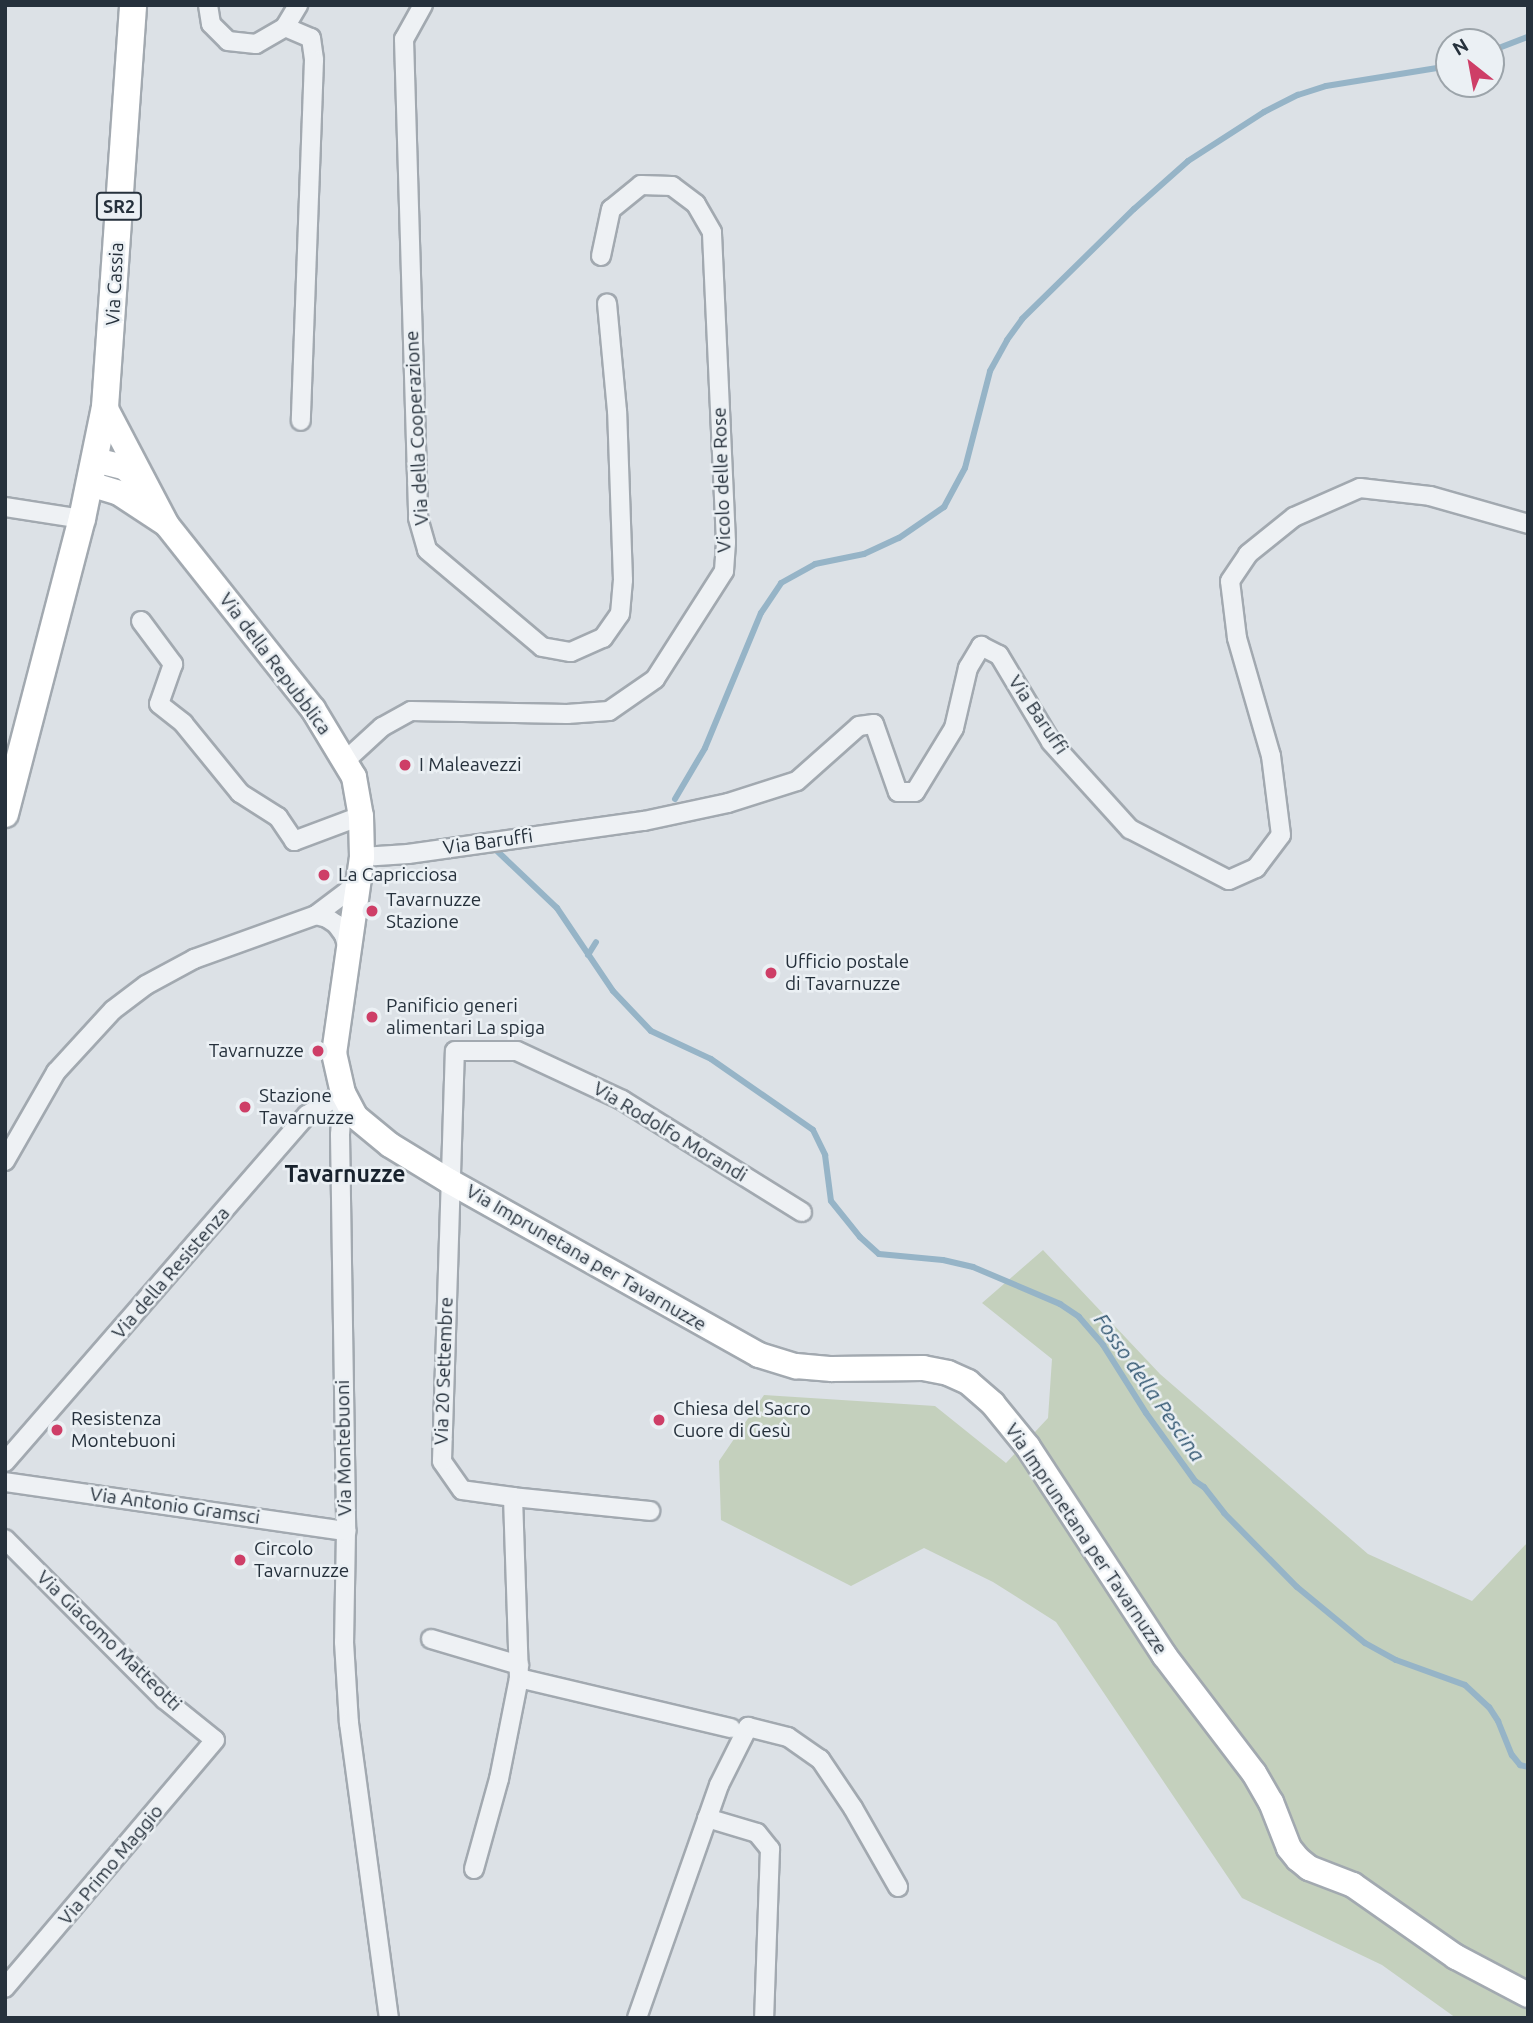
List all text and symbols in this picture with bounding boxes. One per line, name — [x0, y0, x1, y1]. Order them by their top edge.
north arrow — [1435, 28, 1505, 98]
text: N — [1448, 34, 1472, 60]
road number: SR2 — [94, 191, 144, 220]
street label: Via Cassia — [101, 242, 129, 326]
street label: Via della Cooperazione — [401, 330, 433, 526]
street label: Vicolo delle Rose — [708, 407, 736, 553]
street label: Via della Repubblica — [214, 589, 336, 739]
street label: Via Baruffi — [1003, 671, 1073, 759]
place label: I Maleavezzi — [419, 754, 522, 776]
marker: I Maleavezzi — [397, 757, 413, 773]
street label: Via Baruffi — [442, 824, 534, 860]
place label: La Capricciosa — [338, 864, 458, 886]
marker: La Capricciosa — [316, 867, 332, 883]
place label: Tavarnuzze Stazione — [386, 889, 481, 933]
marker: Tavarnuzze Stazione — [364, 903, 380, 919]
place label: Ufficio postale di Tavarnuzze — [785, 951, 909, 995]
marker: Ufficio postale di Tavarnuzze — [763, 965, 779, 981]
place label: Panificio generi alimentari La spiga — [386, 995, 545, 1039]
marker: Panificio generi alimentari La spiga — [364, 1009, 380, 1025]
place label: Tavarnuzze — [209, 1040, 304, 1062]
marker: Tavarnuzze — [310, 1043, 326, 1059]
street label: Via Rodolfo Morandi — [589, 1077, 751, 1187]
place label: Stazione Tavarnuzze — [259, 1085, 354, 1129]
marker: Stazione Tavarnuzze — [237, 1099, 253, 1115]
district label: Tavarnuzze — [285, 1160, 405, 1188]
street label: Via Imprunetana per Tavarnuzze — [462, 1180, 710, 1336]
street label: Via della Resistenza — [107, 1202, 235, 1344]
street label: Via 20 Settembre — [430, 1297, 458, 1445]
water label: Fosso della Pescina — [1089, 1308, 1211, 1466]
street label: Via Montebuoni — [331, 1380, 357, 1516]
place label: Chiesa del Sacro Cuore di Gesù — [673, 1398, 811, 1442]
place label: Resistenza Montebuoni — [71, 1408, 176, 1452]
marker: Chiesa del Sacro Cuore di Gesù — [651, 1412, 667, 1428]
street label: Via Imprunetana per Tavarnuzze — [1000, 1419, 1172, 1659]
marker: Resistenza Montebuoni — [49, 1422, 65, 1438]
street label: Via Antonio Gramsci — [88, 1483, 262, 1529]
place label: Circolo Tavarnuzze — [254, 1538, 349, 1582]
marker: Circolo Tavarnuzze — [232, 1552, 248, 1568]
street label: Via Giacomo Matteotti — [32, 1566, 186, 1716]
street label: Via Primo Maggio — [54, 1800, 168, 1930]

